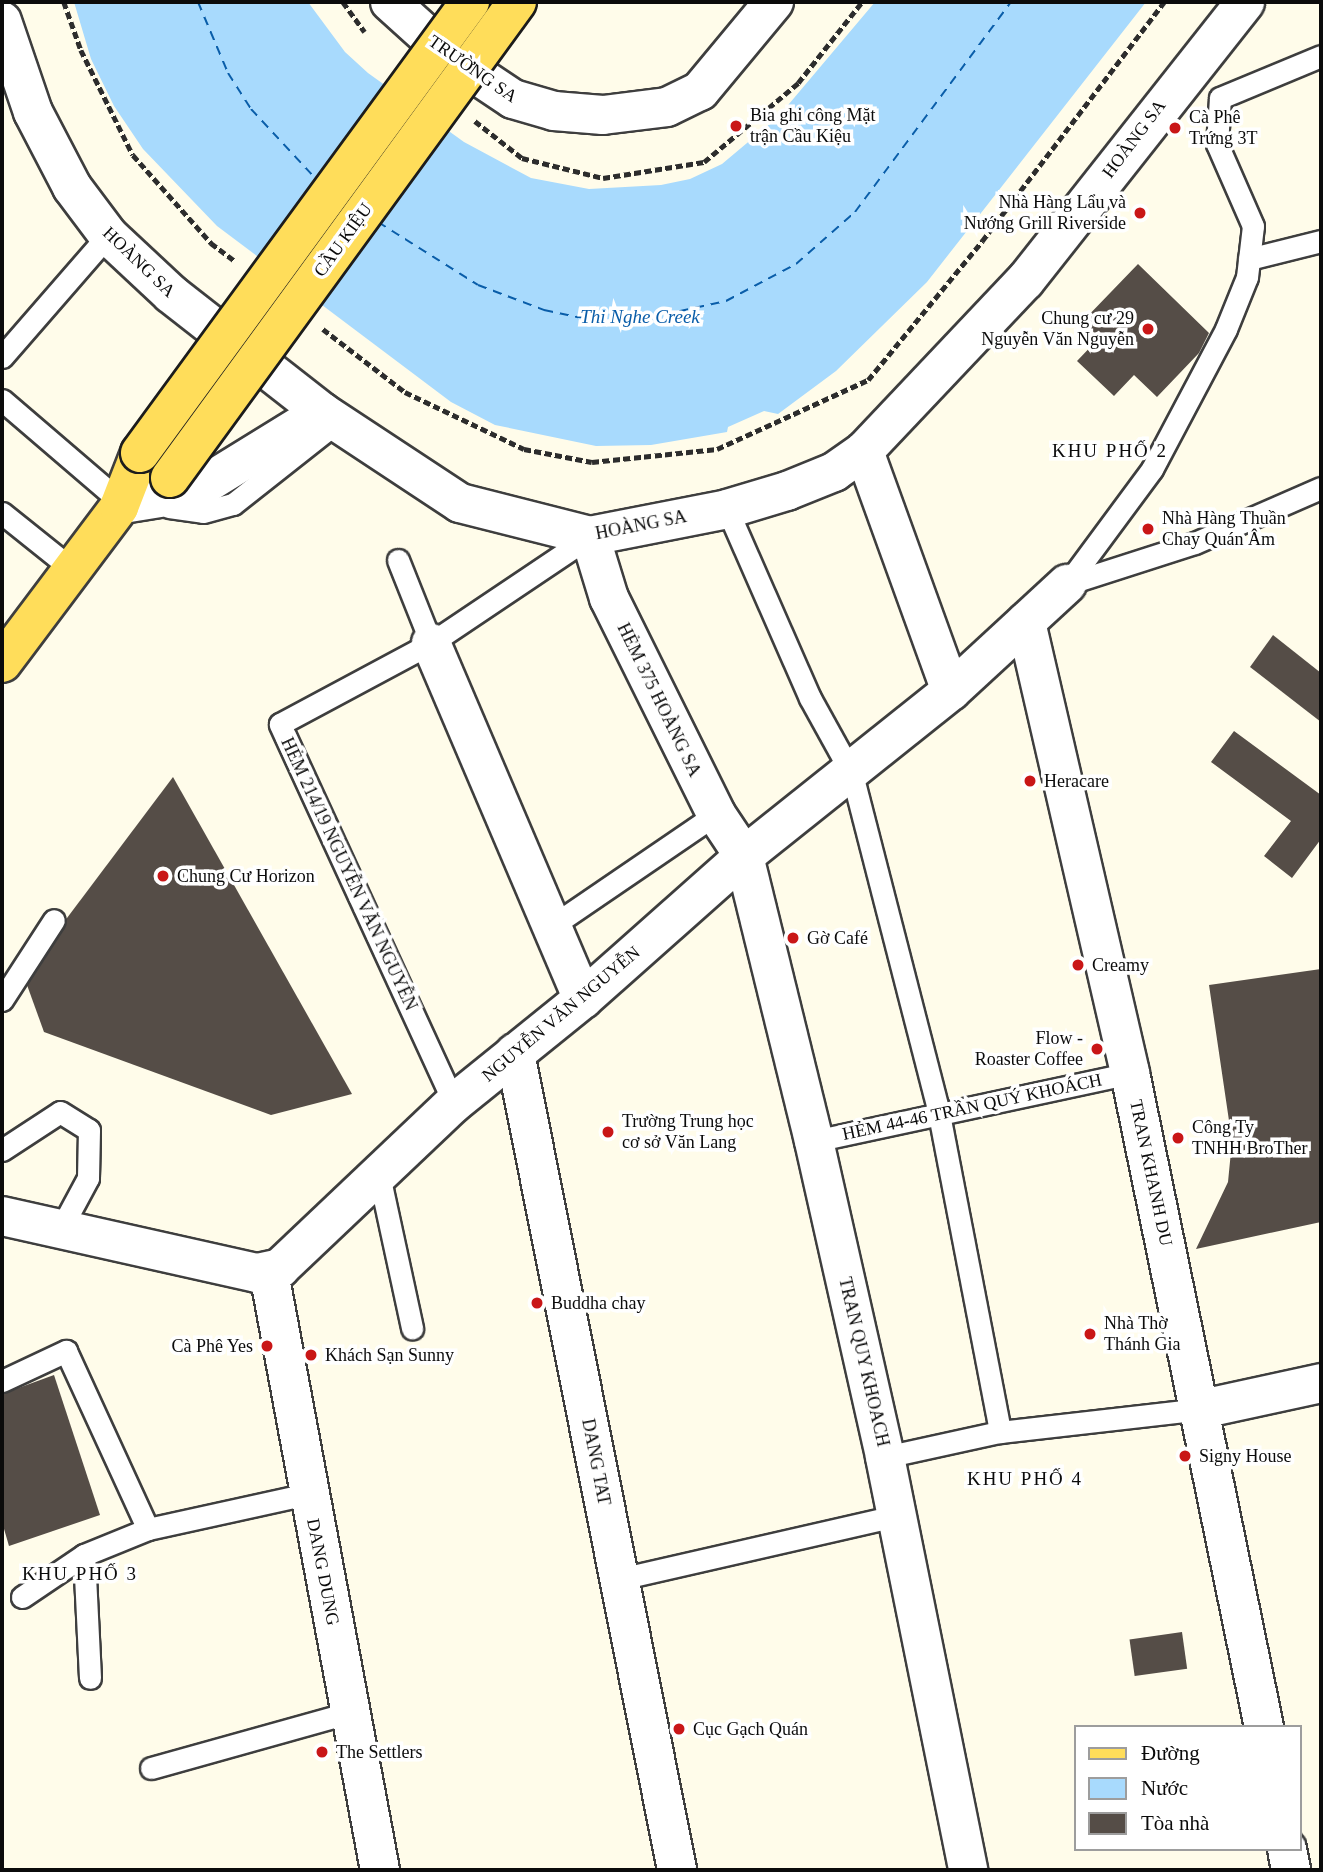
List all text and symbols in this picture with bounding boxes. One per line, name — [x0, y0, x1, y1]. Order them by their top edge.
street label: TRƯỜNG SA — [424, 30, 522, 108]
street label: HOÀNG SA — [1098, 96, 1170, 182]
place label: Bia ghi công Mặt trận Cầu Kiệu — [750, 105, 875, 148]
place label: Cà Phê Trứng 3T — [1189, 107, 1258, 150]
marker: Bia ghi công Mặt trận Cầu Kiệu — [728, 118, 744, 134]
marker: Cà Phê Trứng 3T — [1167, 120, 1183, 136]
place label: Nhà Hàng Lẩu và Nướng Grill Riverside — [964, 192, 1126, 234]
street label: CẦU KIỆU — [309, 199, 377, 281]
marker: Nhà Hàng Lẩu và Nướng Grill Riverside — [1132, 205, 1148, 221]
street label: HOÀNG SA — [98, 222, 180, 302]
water label: Thi Nghe Creek — [580, 306, 700, 328]
place label: Chung cư 29 Nguyễn Văn Nguyễn — [981, 308, 1134, 350]
marker: Chung cư 29 Nguyễn Văn Nguyễn — [1140, 321, 1156, 337]
district label: KHU PHỐ 2 — [1053, 440, 1167, 462]
street label: HOÀNG SA — [594, 506, 688, 544]
place label: Nhà Hàng Thuần Chay Quán Âm — [1162, 508, 1286, 550]
marker: Nhà Hàng Thuần Chay Quán Âm — [1140, 521, 1156, 537]
street label: HẺM 375 HOÀNG SA — [612, 620, 706, 780]
street label: HẺM 214/19 NGUYỄN VĂN NGUYỄN — [276, 734, 422, 1014]
place label: Heracare — [1044, 770, 1109, 792]
marker: Heracare — [1022, 773, 1038, 789]
place label: Chung Cư Horizon — [177, 865, 315, 887]
marker: Chung Cư Horizon — [155, 868, 171, 884]
place label: Gờ Café — [807, 927, 868, 949]
marker: Gờ Café — [785, 930, 801, 946]
street label: NGUYỄN VĂN NGUYỄN — [477, 941, 645, 1087]
place label: Creamy — [1092, 954, 1149, 976]
marker: Creamy — [1070, 957, 1086, 973]
place label: Flow - Roaster Coffee — [975, 1028, 1083, 1070]
marker: Flow - Roaster Coffee — [1089, 1041, 1105, 1057]
street label: HẺM 44-46 TRẦN QUÝ KHOÁCH — [840, 1069, 1104, 1145]
street label: TRAN KHANH DU — [1125, 1098, 1177, 1248]
place label: Trường Trung học cơ sở Văn Lang — [622, 1111, 754, 1154]
place label: Công Ty TNHH BroTher — [1192, 1117, 1307, 1160]
marker: Trường Trung học cơ sở Văn Lang — [600, 1124, 616, 1140]
marker: Công Ty TNHH BroTher — [1170, 1130, 1186, 1146]
street label: TRAN QUY KHOACH — [834, 1275, 894, 1449]
place label: Buddha chay — [551, 1292, 645, 1314]
marker: Buddha chay — [529, 1295, 545, 1311]
place label: Nhà Thờ Thánh Gia — [1104, 1313, 1180, 1356]
marker: Nhà Thờ Thánh Gia — [1082, 1326, 1098, 1342]
place label: Cà Phê Yes — [171, 1335, 253, 1357]
marker: Cà Phê Yes — [259, 1338, 275, 1354]
place label: Khách Sạn Sunny — [325, 1344, 454, 1366]
marker: Khách Sạn Sunny — [303, 1347, 319, 1363]
street label: DANG TAT — [577, 1417, 615, 1507]
place label: Signy House — [1199, 1445, 1292, 1467]
marker: Signy House — [1177, 1448, 1193, 1464]
district label: KHU PHỐ 4 — [968, 1468, 1082, 1490]
street label: DANG DUNG — [302, 1517, 344, 1627]
district label: KHU PHỐ 3 — [23, 1563, 137, 1585]
place label: Cục Gạch Quán — [693, 1718, 808, 1740]
marker: Cục Gạch Quán — [671, 1721, 687, 1737]
legend — [1074, 1725, 1302, 1851]
place label: The Settlers — [336, 1741, 422, 1763]
text: Đường — [1141, 1741, 1200, 1765]
marker: The Settlers — [314, 1744, 330, 1760]
text: Nước — [1141, 1776, 1188, 1800]
text: Tòa nhà — [1141, 1811, 1209, 1835]

